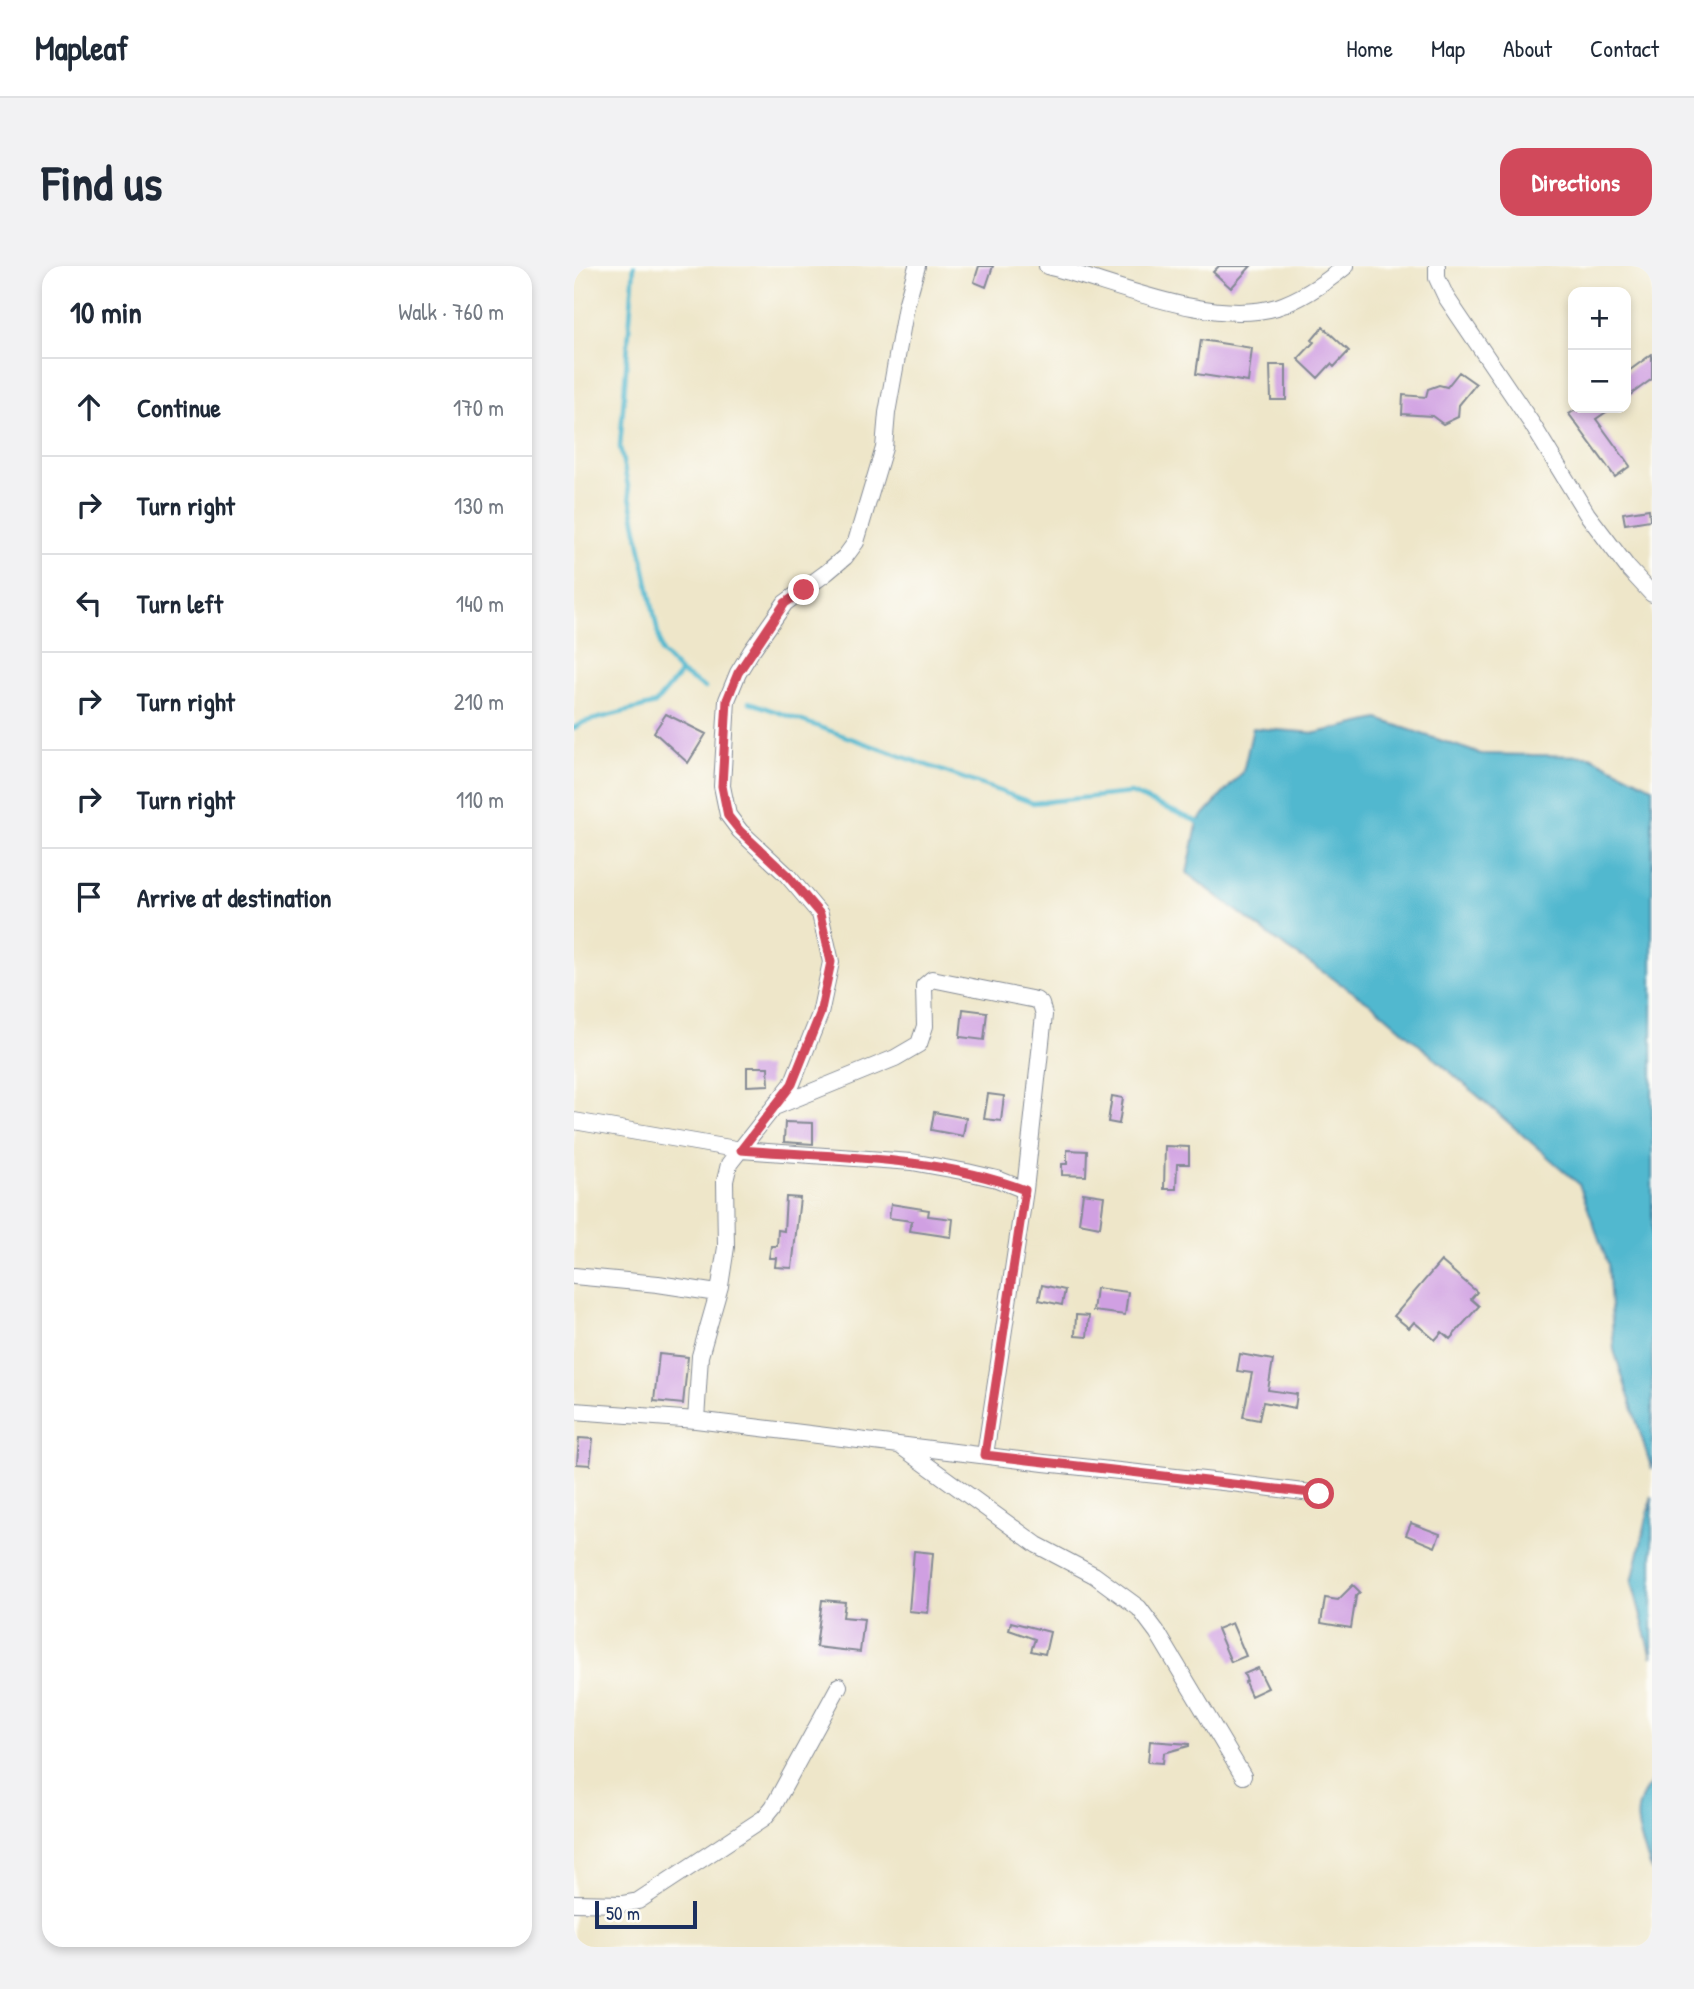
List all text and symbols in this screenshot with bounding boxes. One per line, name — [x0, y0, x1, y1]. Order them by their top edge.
text: Mapleaf — [35, 26, 128, 70]
text: Home — [1346, 32, 1393, 64]
text: Map — [1431, 32, 1465, 64]
text: About — [1503, 32, 1552, 64]
text: Contact — [1590, 32, 1659, 64]
button: Directions — [1500, 148, 1652, 216]
text: Find us — [42, 149, 162, 215]
map controls — [1568, 287, 1631, 413]
button: + — [1568, 287, 1631, 350]
text: 10 min — [70, 292, 142, 332]
text: Walk · 760 m — [398, 296, 504, 327]
button: − — [1568, 350, 1631, 413]
icon: ahead — [70, 388, 108, 426]
text: Continue — [137, 390, 221, 425]
text: 170 m — [453, 392, 504, 423]
icon: right — [70, 486, 108, 524]
text: Turn right — [137, 488, 235, 523]
text: 130 m — [454, 490, 504, 521]
route end — [788, 574, 819, 605]
icon: left — [70, 584, 108, 622]
text: Turn left — [137, 586, 223, 621]
text: 140 m — [456, 588, 504, 619]
icon: right — [70, 682, 108, 720]
text: Turn right — [137, 684, 235, 719]
text: 210 m — [454, 686, 504, 717]
icon: right — [70, 780, 108, 818]
text: Turn right — [137, 782, 235, 817]
text: 110 m — [456, 784, 504, 815]
icon: arrive — [70, 878, 108, 916]
text: Arrive at destination — [137, 880, 332, 915]
route start — [1303, 1478, 1334, 1509]
scale bar — [595, 1898, 696, 1930]
text: 50 m — [606, 1900, 640, 1926]

